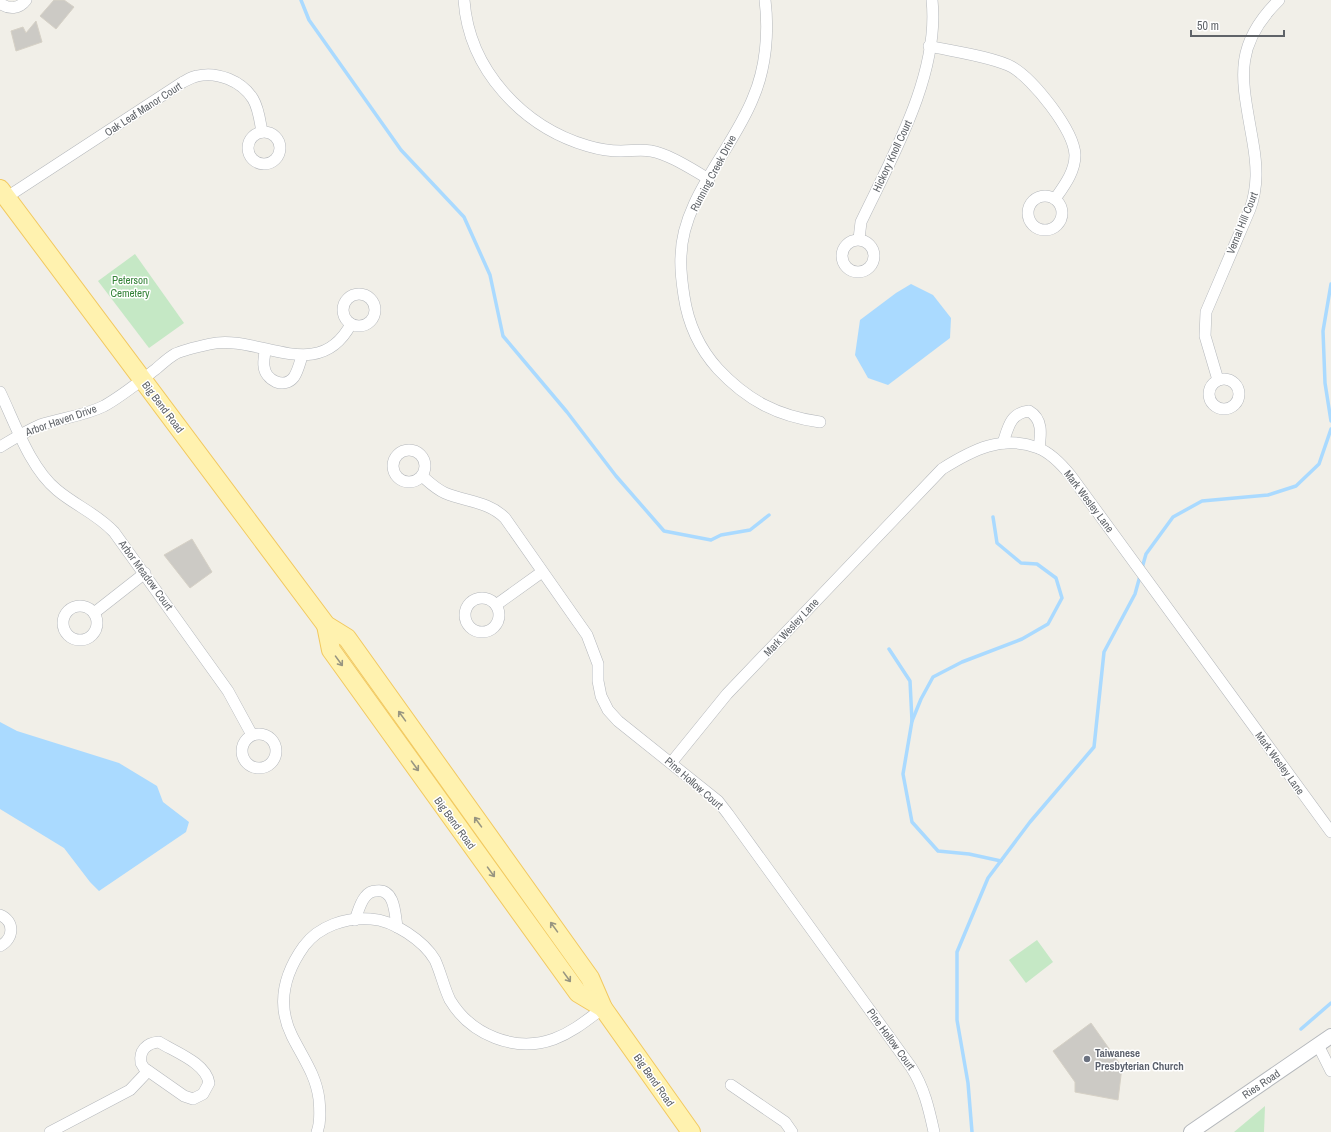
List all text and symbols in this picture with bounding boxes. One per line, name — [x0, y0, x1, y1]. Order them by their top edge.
scale bar — [1191, 12, 1284, 38]
text: 50 m — [1197, 18, 1219, 34]
street label: Oak Leaf Manor Court — [102, 79, 185, 139]
street label: Hickory Knoll Court — [869, 117, 915, 194]
street label: Running Creek Drive — [687, 132, 739, 214]
street label: Vernal Hill Court — [1223, 189, 1261, 256]
park label: Peterson Cemetery — [110, 273, 150, 300]
street label: Big Bend Road — [139, 378, 187, 436]
street label: Arbor Haven Drive — [22, 401, 99, 439]
street label: Mark Wesley Lane — [1061, 467, 1117, 535]
street label: Arbor Meadow Court — [115, 536, 176, 613]
street label: Mark Wesley Lane — [760, 595, 822, 659]
one-way arrow — [334, 655, 343, 666]
one-way arrow — [398, 711, 406, 722]
street label: Mark Wesley Lane — [1252, 729, 1308, 797]
street label: Pine Hollow Court — [662, 754, 726, 812]
one-way arrow — [411, 761, 419, 772]
street label: Big Bend Road — [431, 794, 479, 852]
one-way arrow — [474, 816, 482, 827]
one-way arrow — [487, 866, 495, 877]
one-way arrow — [550, 922, 558, 933]
one-way arrow — [563, 972, 571, 983]
street label: Pine Hollow Court — [864, 1005, 918, 1073]
place label: Taiwanese Presbyterian Church — [1095, 1046, 1184, 1073]
street label: Big Bend Road — [631, 1051, 677, 1109]
marker: Taiwanese Presbyterian Church — [1082, 1054, 1092, 1064]
street label: Ries Road — [1239, 1066, 1283, 1102]

